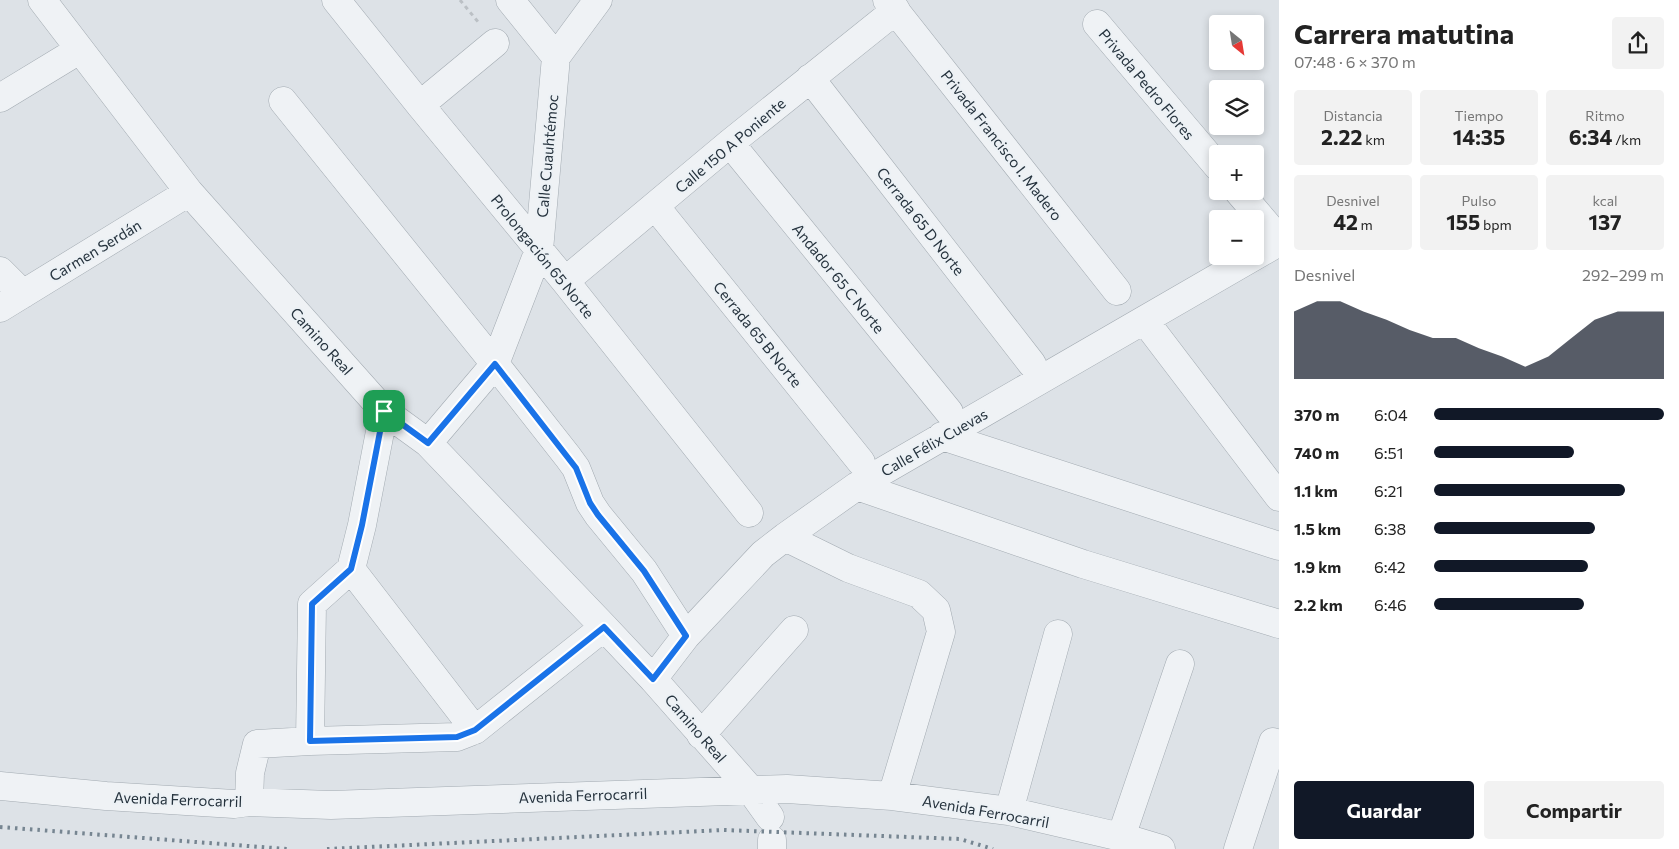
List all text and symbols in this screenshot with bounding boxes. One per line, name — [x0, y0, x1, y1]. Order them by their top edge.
north arrow — [1209, 15, 1264, 70]
map controls — [1209, 15, 1264, 265]
text: Carrera matutina — [1294, 16, 1514, 50]
button: share — [1612, 17, 1664, 69]
street label: Privada Pedro Flores — [1095, 25, 1199, 143]
text: 07:48 · 6 × 370 m — [1294, 52, 1416, 71]
street label: Privada Francisco I. Madero — [938, 66, 1066, 224]
button: layers — [1209, 80, 1264, 135]
street label: Calle Cuauhtémoc — [533, 94, 561, 218]
street label: Calle 150 A Poniente — [671, 94, 789, 196]
text: Distancia — [1323, 107, 1383, 124]
text: Tiempo — [1455, 107, 1503, 124]
text: Ritmo — [1585, 107, 1625, 124]
text: 2.22 — [1321, 124, 1362, 149]
text: 14:35 — [1453, 124, 1505, 149]
text: 6:34 — [1569, 124, 1612, 149]
text: km — [1362, 131, 1385, 148]
text: /km — [1612, 131, 1641, 148]
button: + — [1209, 145, 1264, 200]
street label: Cerrada 65 D Norte — [873, 163, 969, 279]
street label: Prolongación 65 Norte — [488, 191, 598, 322]
text: Desnivel — [1326, 192, 1380, 209]
text: Pulso — [1462, 192, 1496, 209]
text: kcal — [1592, 192, 1618, 209]
text: 42 — [1333, 209, 1358, 234]
text: 155 — [1446, 209, 1480, 234]
text: 137 — [1588, 209, 1622, 234]
button: − — [1209, 210, 1264, 265]
street label: Carmen Serdán — [46, 215, 144, 285]
text: m — [1358, 216, 1373, 233]
text: bpm — [1480, 216, 1512, 233]
street label: Andador 65 C Norte — [789, 220, 889, 337]
text: Desnivel — [1294, 265, 1355, 284]
text: 292–299 m — [1582, 265, 1664, 284]
street label: Cerrada 65 B Norte — [710, 278, 806, 390]
street label: Camino Real — [287, 304, 357, 378]
pin — [363, 390, 405, 432]
icon: arrive — [370, 397, 398, 425]
street label: Calle Félix Cuevas — [878, 404, 991, 480]
text: 370 m — [1294, 405, 1340, 424]
text: 6:04 — [1374, 405, 1408, 424]
text: 740 m — [1294, 443, 1339, 462]
text: 6:51 — [1374, 443, 1404, 462]
text: 1.1 km — [1294, 481, 1338, 500]
text: 6:21 — [1374, 481, 1403, 500]
text: 1.5 km — [1294, 519, 1341, 538]
text: 6:38 — [1374, 519, 1406, 538]
text: 1.9 km — [1294, 557, 1341, 576]
text: 6:42 — [1374, 557, 1406, 576]
text: 2.2 km — [1294, 595, 1343, 614]
text: 6:46 — [1374, 595, 1407, 614]
street label: Camino Real — [661, 690, 731, 766]
button: Guardar — [1294, 781, 1474, 839]
button: Compartir — [1484, 781, 1664, 839]
street label: Avenida Ferrocarril — [518, 784, 648, 806]
street label: Avenida Ferrocarril — [113, 788, 243, 810]
street label: Avenida Ferrocarril — [921, 791, 1051, 831]

